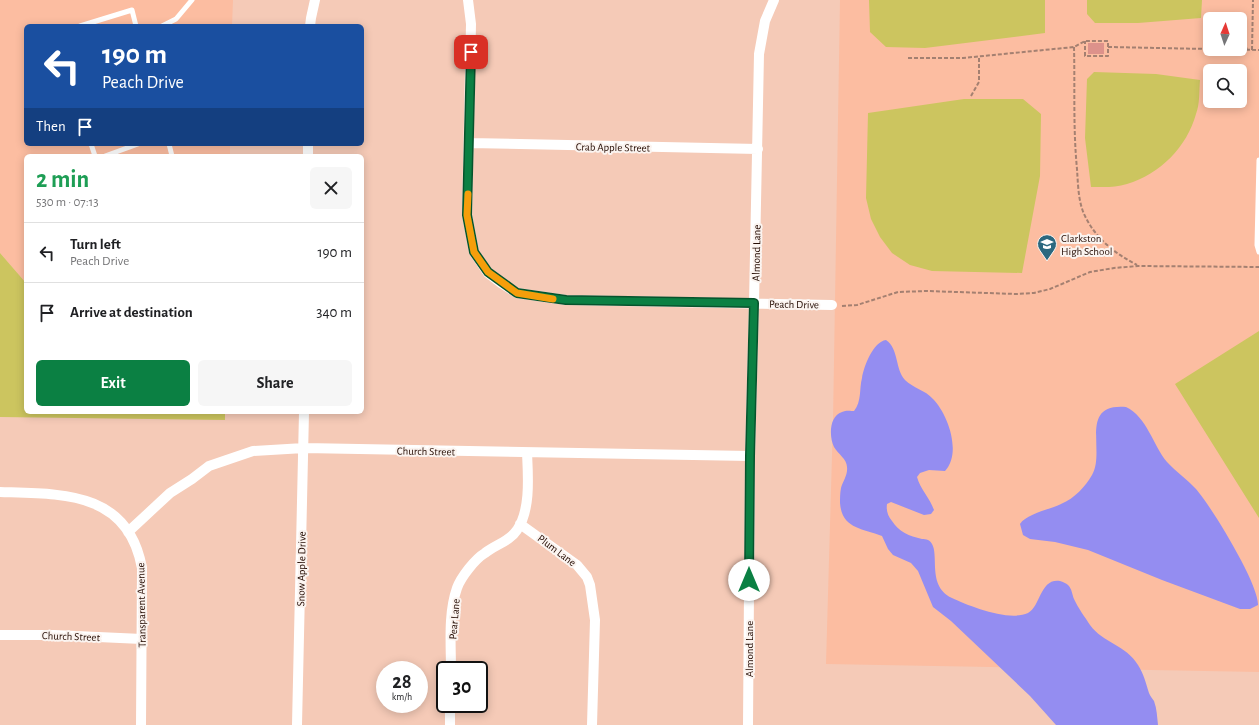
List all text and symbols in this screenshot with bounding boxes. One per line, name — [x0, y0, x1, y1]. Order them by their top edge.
north arrow — [1203, 12, 1247, 56]
map controls — [1203, 12, 1247, 108]
pin — [454, 35, 488, 69]
icon: left — [36, 40, 88, 92]
text: 190 m — [102, 41, 167, 69]
icon: arrive — [460, 41, 482, 63]
button: search — [1203, 64, 1247, 108]
text: Peach Drive — [102, 74, 184, 92]
icon: arrive — [74, 116, 96, 138]
text: Then — [36, 119, 66, 134]
street label: Crab Apple Street — [576, 141, 651, 154]
button: close — [310, 167, 352, 209]
text: 2 min — [36, 168, 89, 192]
text: 530 m · 07:13 — [36, 196, 99, 209]
street label: Almond Lane — [751, 225, 762, 281]
school or university icon: Clarkston High School — [1036, 233, 1058, 261]
place label: Clarkston High School — [1061, 233, 1113, 257]
text: Turn left — [70, 237, 121, 252]
icon: left — [36, 242, 58, 264]
text: 190 m — [317, 245, 352, 260]
text: Peach Drive — [70, 255, 129, 268]
street label: Peach Drive — [769, 299, 819, 310]
icon: arrive — [36, 302, 58, 324]
text: Arrive at destination — [70, 305, 193, 320]
text: 340 m — [316, 305, 352, 320]
button: Exit — [36, 360, 190, 406]
button: Share — [198, 360, 352, 406]
street label: Church Street — [397, 445, 456, 458]
street label: Snow Apple Drive — [295, 531, 308, 607]
street label: Plum Lane — [535, 533, 578, 568]
position arrow — [728, 559, 770, 601]
street label: Transparent Avenue — [135, 562, 148, 648]
street label: Pear Lane — [447, 598, 462, 640]
street label: Almond Lane — [744, 621, 755, 677]
street label: Church Street — [42, 630, 101, 643]
speed limit sign: 30 — [436, 661, 488, 713]
text: 28 — [392, 672, 412, 692]
text: km/h — [392, 692, 412, 702]

